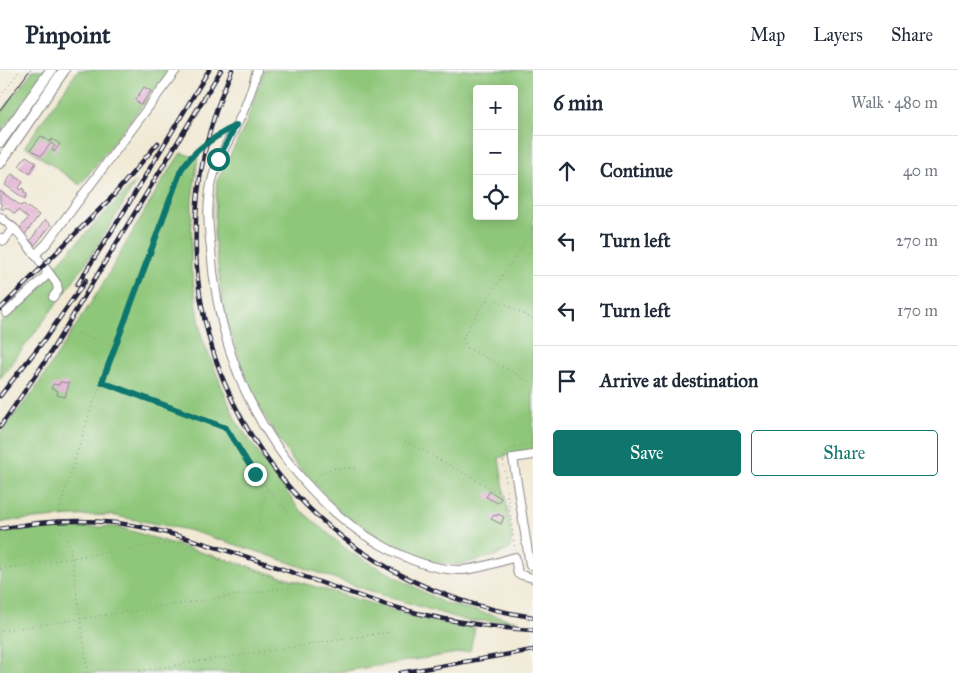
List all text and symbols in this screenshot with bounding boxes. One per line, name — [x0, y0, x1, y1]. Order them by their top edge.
text: Pinpoint — [25, 20, 111, 50]
text: Map — [750, 24, 785, 46]
text: Layers — [813, 24, 863, 46]
text: Share — [891, 24, 933, 46]
map controls — [473, 85, 518, 220]
button: + — [473, 85, 518, 130]
text: 6 min — [553, 90, 603, 116]
text: Walk · 480 m — [851, 93, 938, 112]
button: − — [473, 130, 518, 175]
route start — [207, 148, 230, 171]
icon: ahead — [553, 157, 581, 185]
text: Continue — [600, 159, 673, 182]
text: 40 m — [903, 161, 938, 180]
button: locate — [473, 175, 518, 220]
icon: left — [553, 227, 581, 255]
text: Turn left — [600, 229, 670, 252]
text: 270 m — [896, 231, 938, 250]
icon: left — [553, 297, 581, 325]
text: Turn left — [600, 299, 670, 322]
text: 170 m — [897, 301, 938, 320]
icon: arrive — [553, 367, 581, 395]
text: Arrive at destination — [600, 369, 758, 392]
button: Save — [553, 430, 741, 476]
button: Share — [751, 430, 938, 476]
route end — [244, 463, 267, 486]

